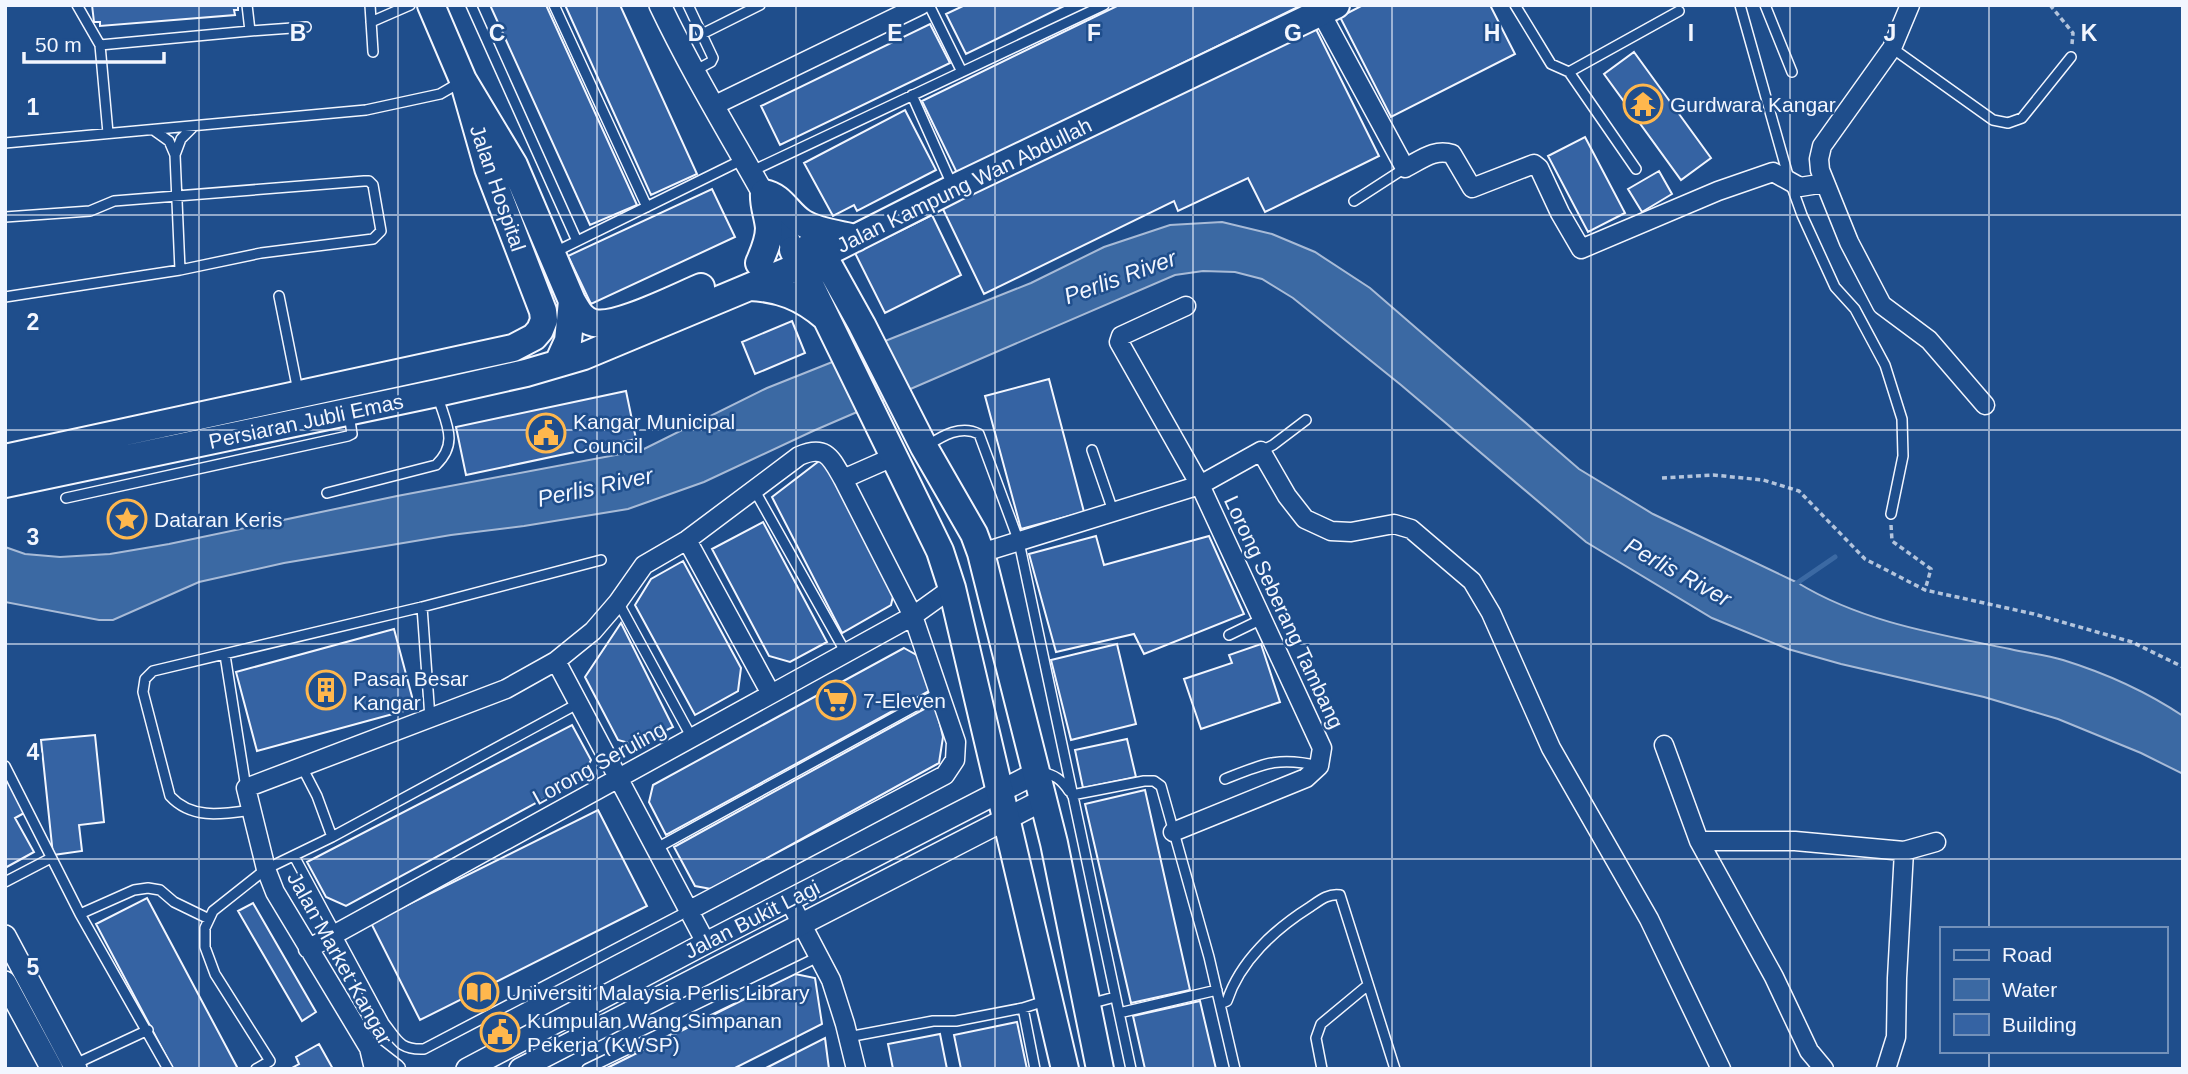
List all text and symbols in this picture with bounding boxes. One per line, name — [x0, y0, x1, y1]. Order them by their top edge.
text: B — [290, 20, 306, 46]
text: C — [489, 20, 505, 46]
text: D — [688, 20, 704, 46]
text: E — [887, 20, 903, 46]
text: F — [1087, 20, 1101, 46]
text: G — [1284, 20, 1302, 46]
text: H — [1484, 20, 1500, 46]
text: I — [1688, 20, 1694, 46]
text: J — [1884, 20, 1896, 46]
text: K — [2081, 20, 2098, 46]
scale bar — [24, 21, 164, 65]
text: 50 m — [35, 33, 82, 56]
temple icon: Gurdwara Kangar — [1622, 83, 1664, 125]
place label: Gurdwara Kangar — [1670, 93, 1836, 116]
text: 1 — [27, 94, 40, 120]
street label: Jalan Kampung Wan Abdullah — [833, 113, 1095, 257]
street label: Jalan Hospital — [466, 122, 530, 254]
water label: Perlis River — [1060, 244, 1181, 309]
text: 2 — [27, 309, 39, 335]
street label: Persiaran Jubli Emas — [207, 389, 405, 453]
place label: Kangar Municipal Council — [573, 410, 735, 457]
public building icon: Kangar Municipal Council — [525, 412, 567, 454]
water label: Perlis River — [535, 462, 657, 512]
street label: Lorong Seberang Tambang — [1220, 492, 1348, 732]
place icon: Dataran Keris — [106, 498, 148, 540]
place label: Dataran Keris — [154, 508, 282, 531]
text: 3 — [27, 524, 39, 550]
water label: Perlis River — [1620, 532, 1737, 613]
place label: Pasar Besar Kangar — [353, 667, 469, 714]
building icon: Pasar Besar Kangar — [305, 669, 347, 711]
supermarket icon: 7-Eleven — [815, 679, 857, 721]
place label: 7-Eleven — [863, 689, 946, 712]
street label: Lorong Seruling — [529, 717, 669, 809]
text: 4 — [27, 739, 40, 765]
street label: Jalan Market Kangar — [283, 868, 397, 1048]
street label: Jalan Bukit Lagi — [681, 875, 823, 963]
legend — [1940, 927, 2167, 1053]
text: Road — [2002, 943, 2052, 966]
text: 5 — [27, 954, 40, 980]
library icon: Universiti Malaysia Perlis Library — [458, 971, 500, 1013]
text: Water — [2002, 978, 2057, 1001]
place label: Universiti Malaysia Perlis Library — [506, 981, 810, 1004]
place label: Kumpulan Wang Simpanan Pekerja (KWSP) — [527, 1009, 782, 1056]
public building icon: Kumpulan Wang Simpanan Pekerja (KWSP) — [479, 1011, 521, 1053]
text: Building — [2002, 1013, 2077, 1036]

